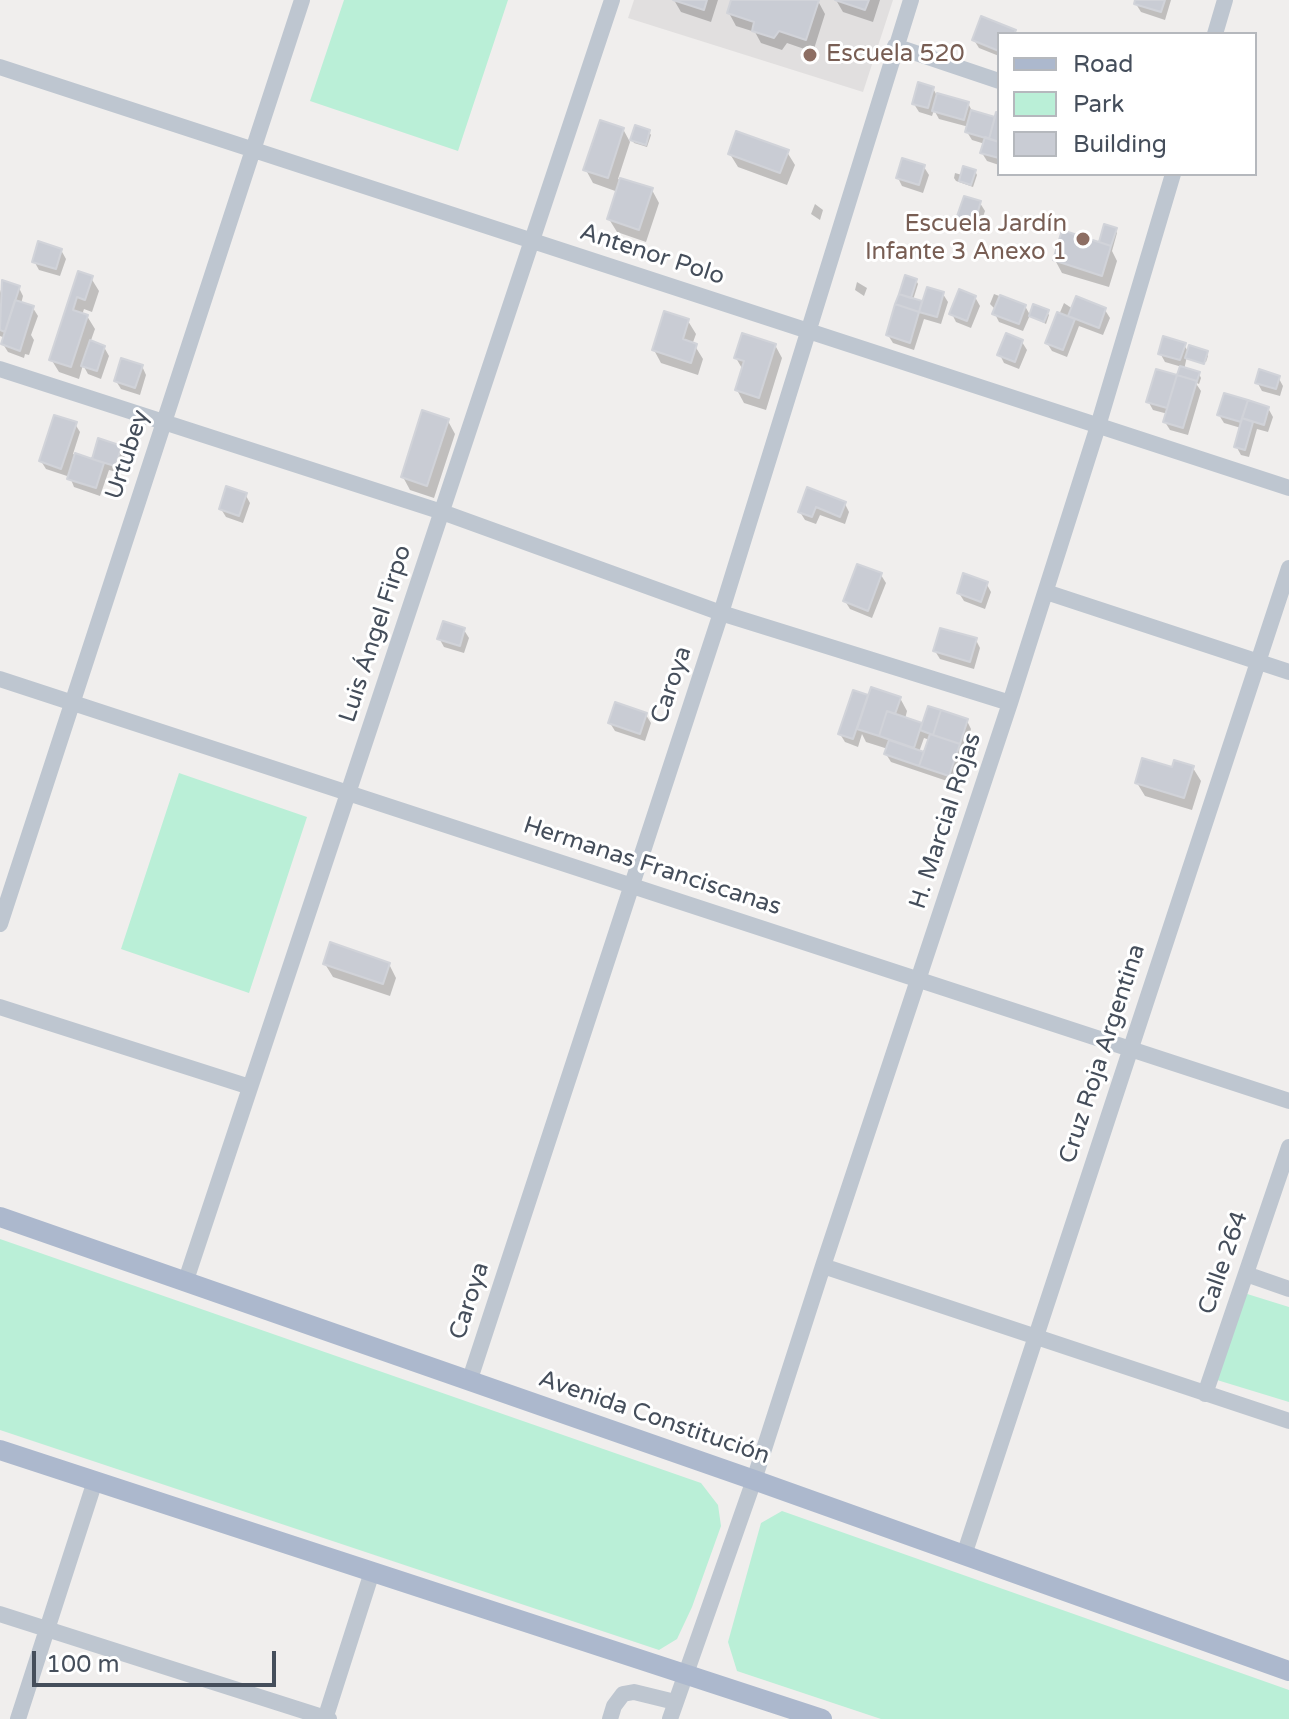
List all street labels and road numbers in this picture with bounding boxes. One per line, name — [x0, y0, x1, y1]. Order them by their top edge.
street label: Antenor Polo — [576, 218, 728, 292]
street label: Urtubey — [100, 407, 156, 503]
street label: Luis Ángel Firpo — [334, 542, 418, 726]
street label: Caroya — [645, 643, 699, 727]
street label: H. Marcial Rojas — [904, 729, 988, 913]
street label: Hermanas Franciscanas — [519, 812, 785, 922]
street label: Cruz Roja Argentina — [1054, 941, 1152, 1167]
street label: Calle 264 — [1193, 1208, 1255, 1318]
street label: Caroya — [444, 1259, 496, 1343]
street label: Avenida Constitución — [535, 1365, 773, 1471]

